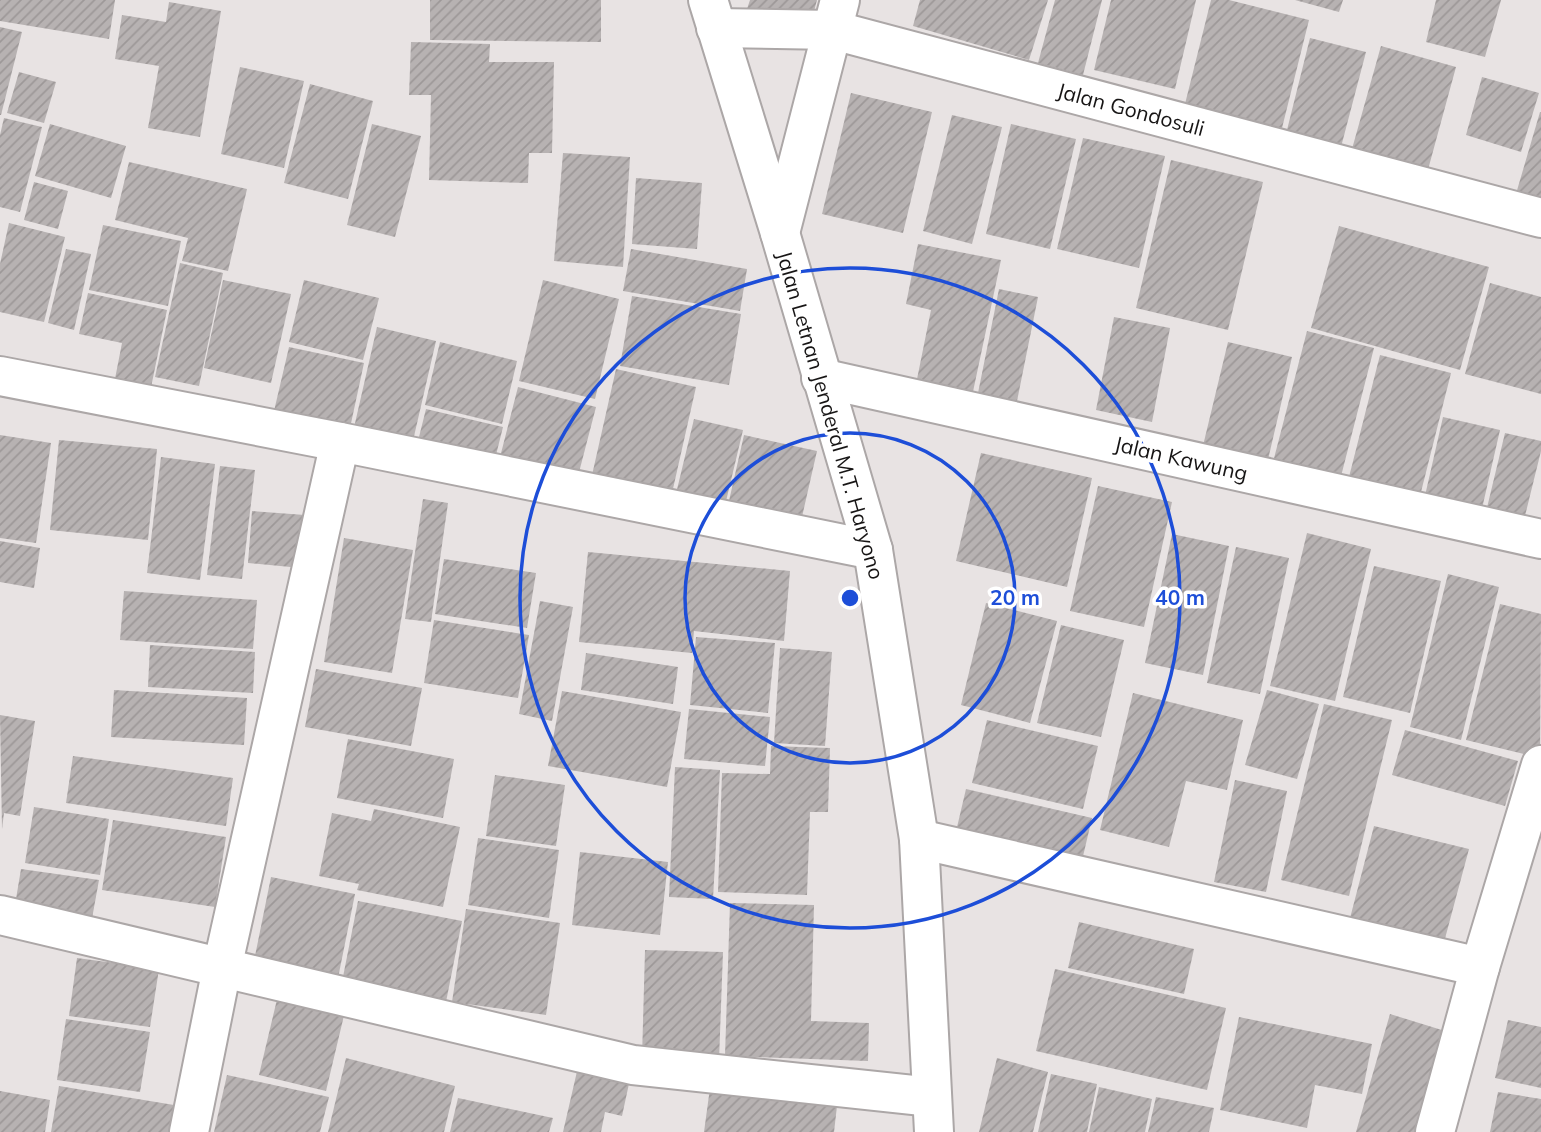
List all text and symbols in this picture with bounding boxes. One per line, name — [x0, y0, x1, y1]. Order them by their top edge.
street label: Jalan Gondosuli — [1054, 77, 1208, 141]
street label: Jalan Letnan Jenderal M.T. Haryono — [772, 248, 890, 582]
street label: Jalan Kawung — [1112, 430, 1250, 486]
text: 20 m — [990, 584, 1040, 610]
text: 40 m — [1155, 584, 1205, 610]
centre of rings — [838, 586, 862, 610]

